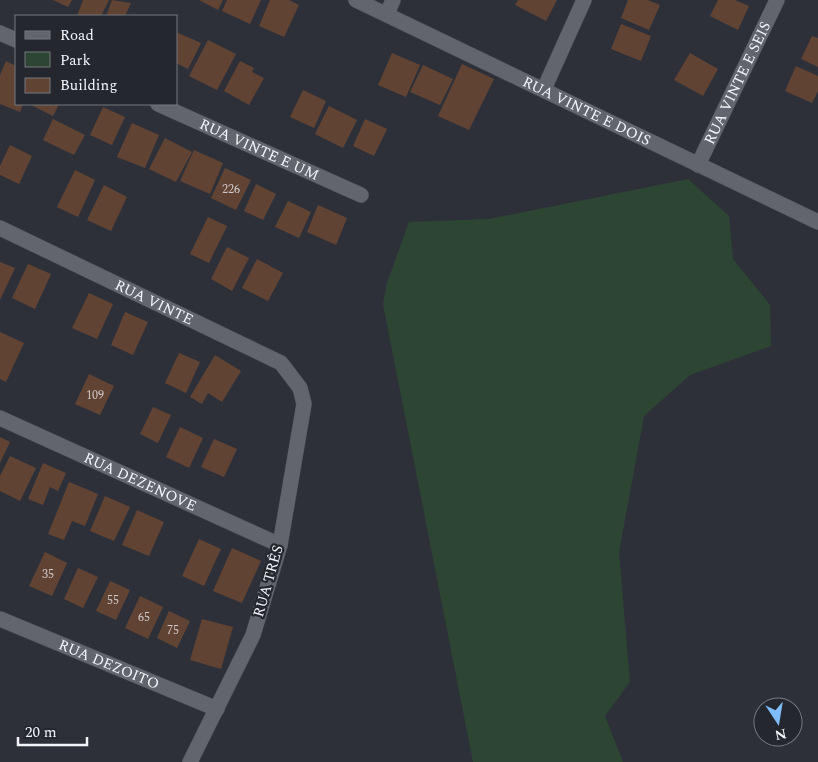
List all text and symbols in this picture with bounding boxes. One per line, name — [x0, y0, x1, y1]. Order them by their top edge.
legend — [15, 15, 178, 105]
street label: RUA VINTE E SEIS — [698, 18, 777, 149]
text: Road — [60, 24, 94, 47]
text: Park — [60, 49, 91, 72]
street label: RUA VINTE E DOIS — [518, 71, 655, 152]
text: Building — [60, 74, 117, 97]
street label: RUA VINTE E UM — [196, 113, 323, 187]
house number: 226 — [222, 180, 240, 199]
street label: RUA VINTE — [111, 274, 197, 331]
house number: 109 — [86, 386, 104, 405]
street label: RUA DEZENOVE — [80, 446, 200, 518]
street label: RUA TRÊS — [247, 542, 290, 620]
house number: 35 — [42, 565, 54, 584]
house number: 55 — [107, 591, 119, 610]
house number: 65 — [138, 608, 150, 627]
house number: 75 — [167, 621, 179, 640]
street label: RUA DEZOITO — [55, 634, 163, 696]
north arrow — [753, 697, 803, 747]
scale bar — [18, 714, 86, 746]
text: 20 m — [25, 721, 57, 744]
text: N — [773, 723, 788, 746]

